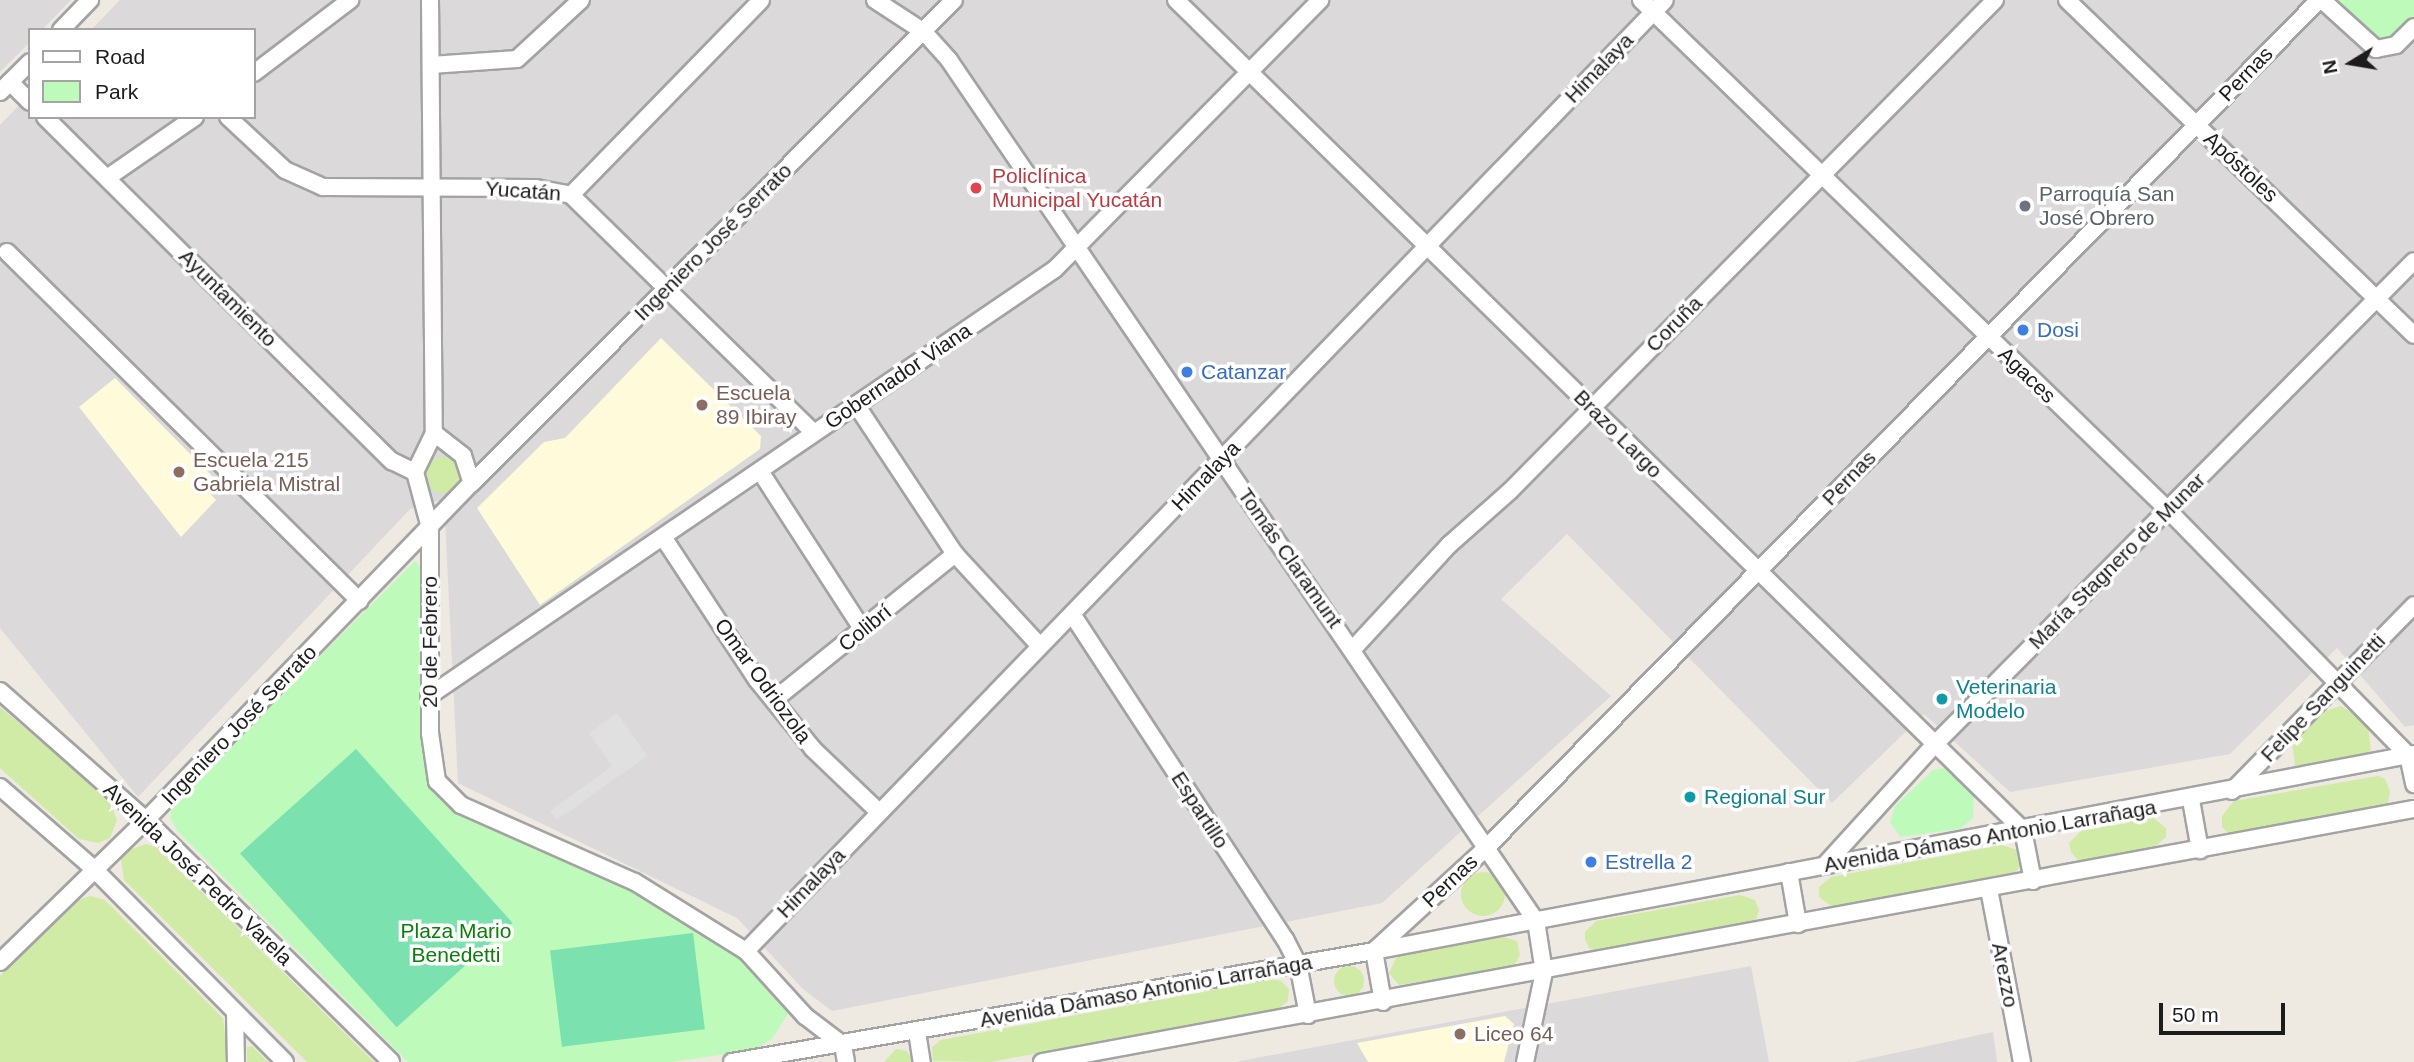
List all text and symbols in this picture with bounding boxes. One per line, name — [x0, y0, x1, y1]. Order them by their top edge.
legend — [28, 28, 256, 119]
street label: Himalaya — [1560, 28, 1638, 108]
north arrow — [2316, 28, 2386, 98]
street label: Pernas — [2214, 41, 2278, 107]
text: Road — [95, 45, 145, 68]
text: N — [2318, 58, 2342, 76]
text: Park — [95, 80, 138, 103]
street label: Apóstoles — [2199, 126, 2283, 208]
street label: Ingeniero José Serrato — [629, 158, 797, 326]
place label: Policlínica Municipal Yucatán — [992, 163, 1162, 213]
street label: Yucatán — [484, 176, 562, 206]
marker: Policlínica Municipal Yucatán — [966, 178, 986, 198]
place label: Parroquía San José Obrero — [2039, 181, 2174, 231]
marker: Parroquía San José Obrero — [2017, 198, 2033, 214]
street label: Ayuntamiento — [174, 244, 282, 352]
street label: Coruña — [1641, 291, 1707, 357]
place label: Dosi — [2037, 317, 2079, 343]
street label: Gobernador Viana — [820, 318, 976, 434]
marker: Dosi — [2015, 322, 2031, 338]
street label: Agaces — [1993, 342, 2061, 408]
place label: Catanzar — [1201, 359, 1286, 385]
marker: Catanzar — [1179, 364, 1195, 380]
place label: Escuela 89 Ibiray — [716, 380, 797, 430]
street label: Brazo Largo — [1569, 385, 1667, 483]
marker: Escuela 89 Ibiray — [694, 397, 710, 413]
street label: Himalaya — [1167, 436, 1245, 516]
street label: Pernas — [1817, 445, 1881, 511]
place label: Escuela 215 Gabriela Mistral — [193, 447, 340, 497]
marker: Escuela 215 Gabriela Mistral — [171, 464, 187, 480]
street label: María Stagnero de Munar — [2023, 467, 2211, 655]
street label: Tomás Claramunt — [1232, 483, 1348, 633]
street label: 20 de Febrero — [417, 576, 443, 708]
street label: Colibrí — [833, 599, 897, 657]
street label: Omar Odriozola — [709, 614, 817, 748]
street label: Felipe Sanguinetti — [2256, 629, 2390, 767]
street label: Ingeniero José Serrato — [156, 640, 322, 810]
place label: Veterinaria Modelo — [1956, 674, 2056, 724]
marker: Veterinaria Modelo — [1934, 691, 1950, 707]
street label: Espartillo — [1166, 767, 1234, 853]
street label: Avenida José Pedro Varela — [98, 777, 298, 971]
place label: Regional Sur — [1704, 784, 1825, 810]
marker: Regional Sur — [1682, 789, 1698, 805]
street label: Avenida Dámaso Antonio Larrañaga — [1821, 794, 2159, 878]
street label: Himalaya — [772, 843, 850, 923]
street label: Pernas — [1417, 849, 1483, 913]
place label: Estrella 2 — [1605, 849, 1693, 875]
marker: Estrella 2 — [1583, 854, 1599, 870]
park label: Plaza Mario Benedetti — [401, 918, 511, 968]
street label: Arezzo — [1986, 941, 2024, 1009]
street label: Avenida Dámaso Antonio Larrañaga — [977, 949, 1315, 1033]
scale bar — [2162, 988, 2288, 1032]
text: 50 m — [2172, 1003, 2219, 1026]
place label: Liceo 64 — [1474, 1021, 1553, 1047]
marker: Liceo 64 — [1452, 1026, 1468, 1042]

